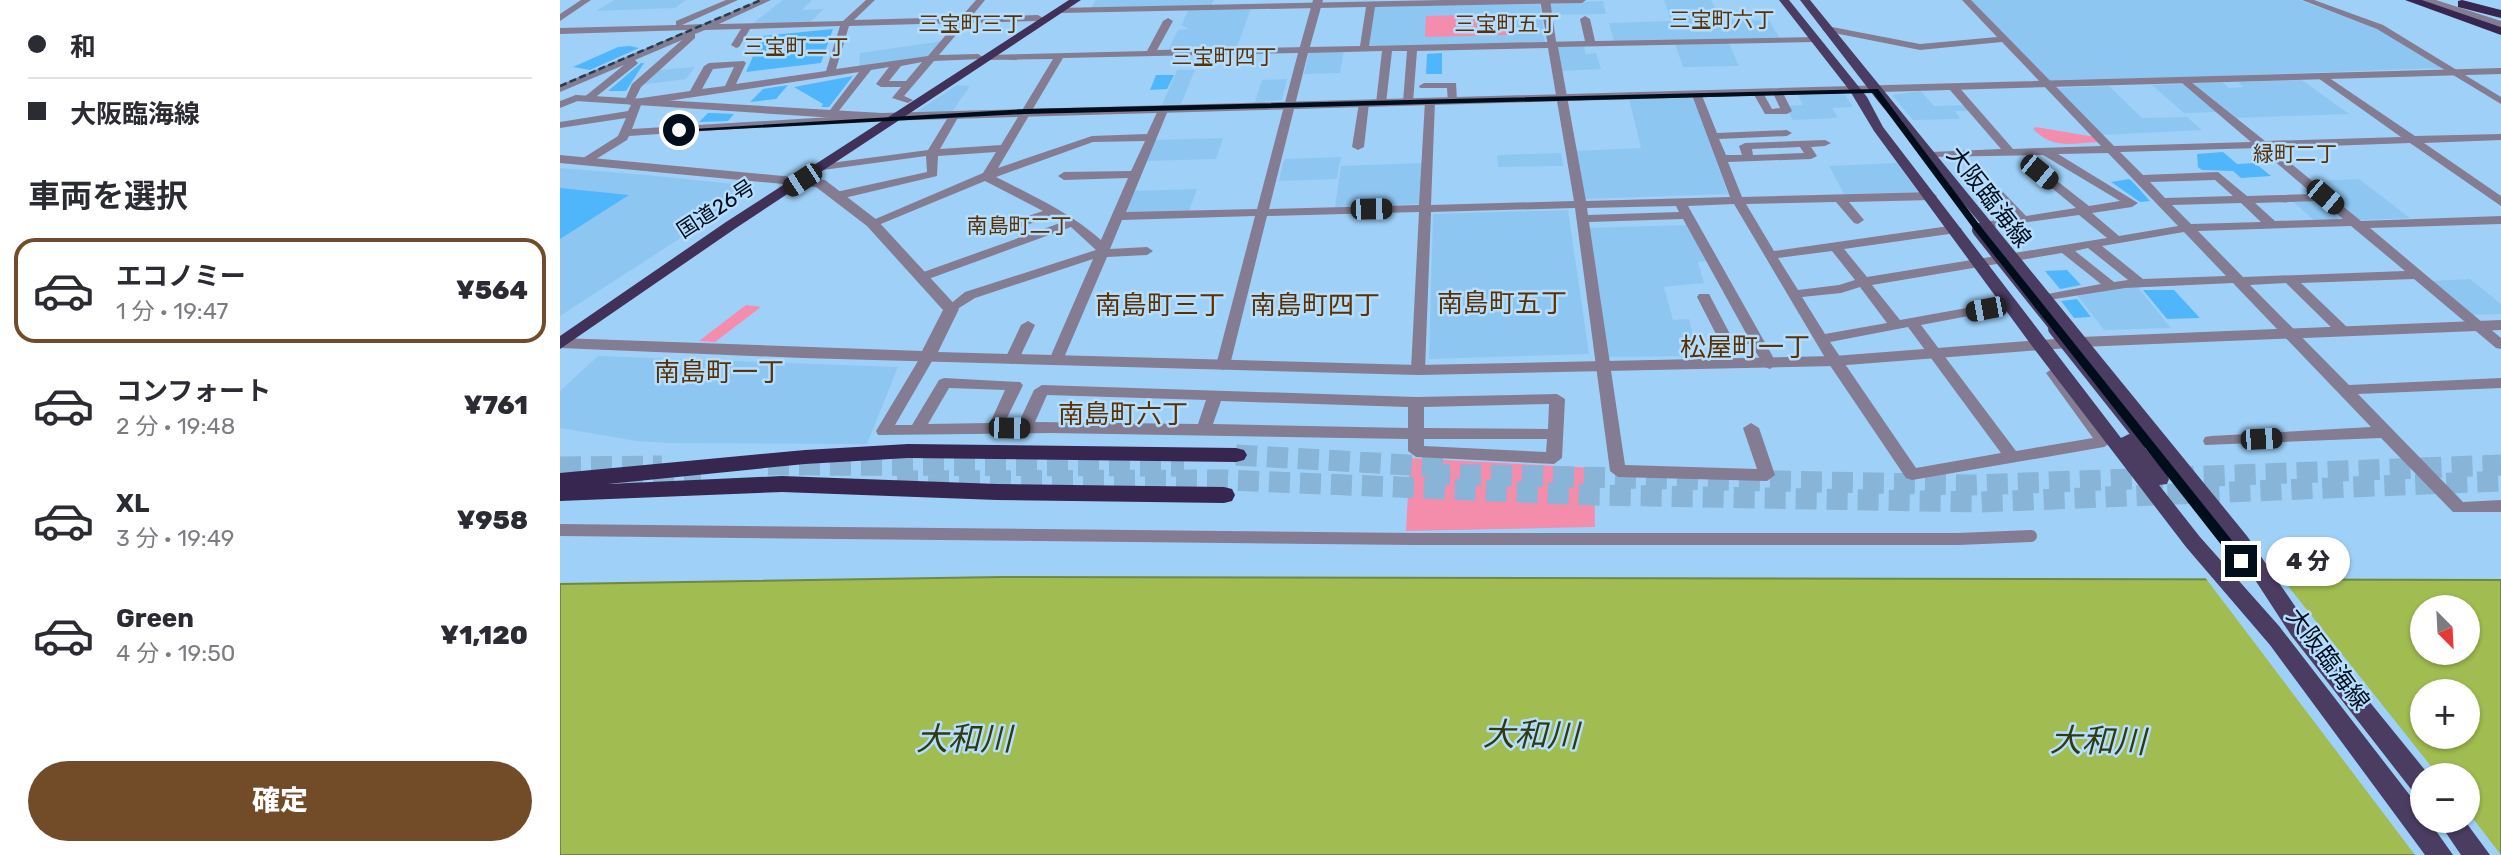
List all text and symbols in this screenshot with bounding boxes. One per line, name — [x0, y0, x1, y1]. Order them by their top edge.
district label: 三宝町六丁 — [1670, 7, 1775, 32]
district label: 三宝町三丁 — [919, 11, 1024, 36]
district label: 三宝町五丁 — [1455, 11, 1560, 36]
text: 和 — [70, 32, 96, 63]
district label: 三宝町二丁 — [744, 34, 849, 59]
district label: 三宝町四丁 — [1172, 44, 1277, 69]
text: 大阪臨海線 — [70, 99, 200, 130]
route start — [663, 114, 695, 146]
street label: 大阪臨海線 — [1941, 141, 2037, 253]
district label: 緑町二丁 — [2253, 141, 2337, 166]
car — [2017, 151, 2062, 193]
car — [779, 160, 826, 200]
street label: 国道26号 — [672, 174, 759, 243]
car — [2303, 175, 2348, 219]
text: 車両を選択 — [28, 177, 188, 215]
car — [1350, 198, 1393, 220]
district label: 南島町二丁 — [967, 213, 1072, 238]
icon: car — [32, 259, 95, 322]
text: エコノミー — [116, 261, 246, 292]
text: ¥564 — [456, 275, 528, 306]
district label: 南島町五丁 — [1437, 288, 1567, 319]
district label: 南島町三丁 — [1095, 290, 1225, 321]
district label: 南島町四丁 — [1250, 290, 1380, 321]
car — [1964, 295, 2009, 323]
text: 1 分 · 19:47 — [116, 297, 228, 325]
district label: 松屋町一丁 — [1680, 332, 1810, 363]
district label: 南島町一丁 — [654, 357, 784, 388]
icon: car — [32, 374, 95, 437]
text: コンフォート — [116, 376, 271, 407]
text: ¥761 — [464, 390, 528, 421]
district label: 南島町六丁 — [1058, 399, 1188, 430]
text: 2 分 · 19:48 — [116, 412, 235, 440]
car — [988, 417, 1031, 439]
car — [2240, 427, 2283, 451]
text: XL — [116, 488, 149, 519]
icon: car — [32, 489, 95, 552]
text: ¥958 — [457, 505, 528, 536]
text: 3 分 · 19:49 — [116, 524, 234, 552]
callout: 4 分 — [2266, 536, 2350, 586]
route end — [2225, 545, 2257, 577]
text: 4 分 — [2286, 547, 2330, 575]
north arrow — [2410, 595, 2480, 665]
map controls — [2410, 595, 2480, 833]
text: Green — [116, 603, 194, 634]
street label: 大阪臨海線 — [2281, 603, 2375, 715]
icon: car — [32, 604, 95, 667]
text: ¥1,120 — [440, 620, 528, 651]
text: 4 分 · 19:50 — [116, 639, 235, 667]
button: + — [2410, 679, 2480, 749]
water label: 大和川 — [1483, 715, 1582, 755]
water label: 大和川 — [916, 720, 1015, 758]
water label: 大和川 — [2050, 721, 2149, 761]
button: 確定 — [28, 761, 532, 841]
button: − — [2410, 763, 2480, 833]

